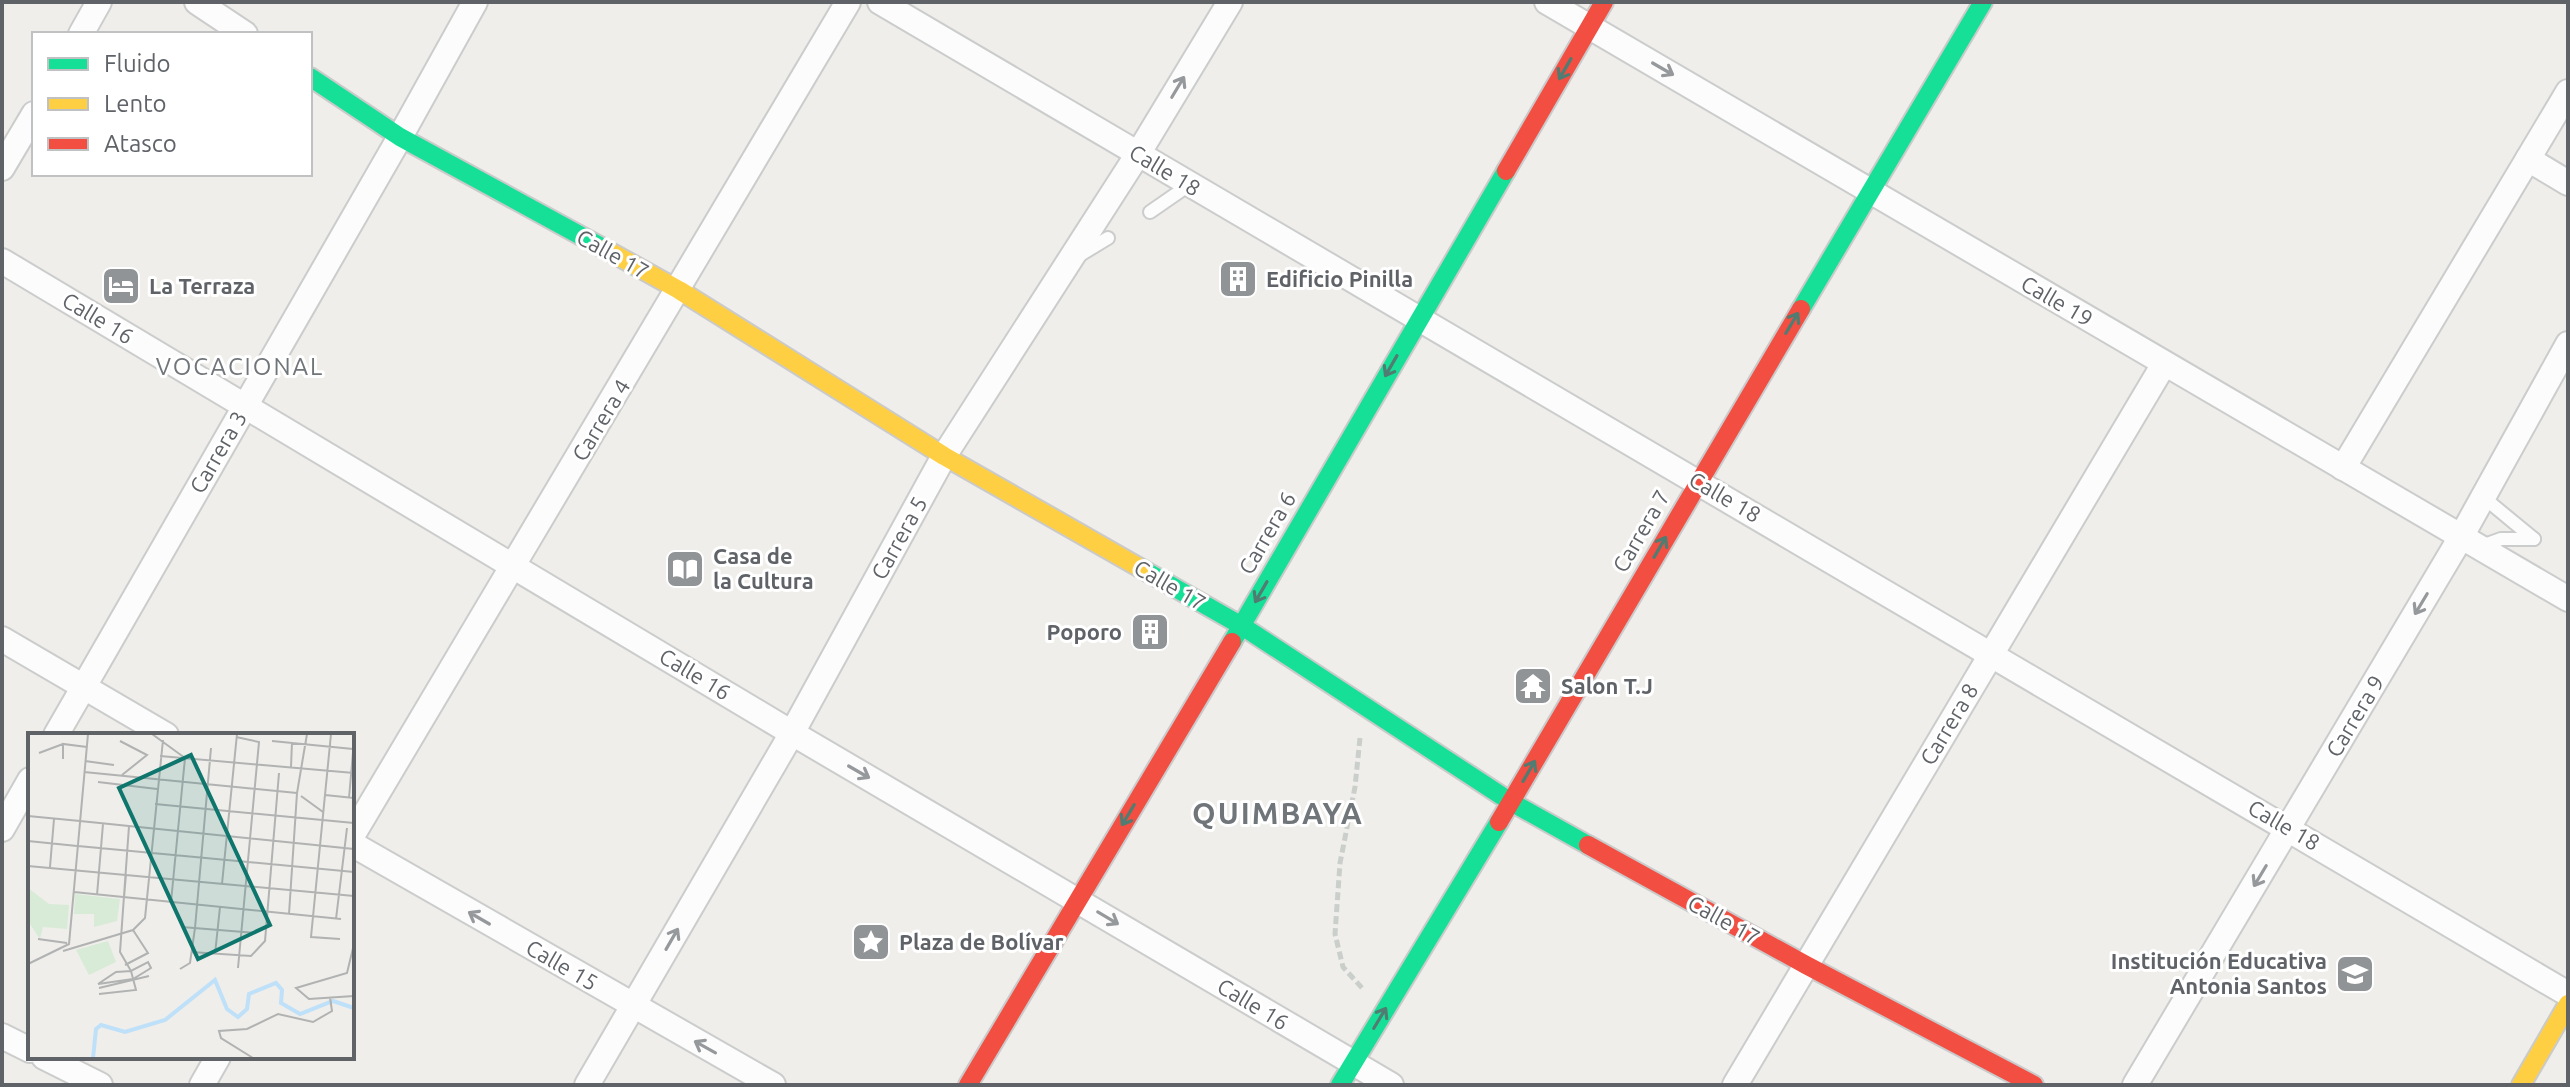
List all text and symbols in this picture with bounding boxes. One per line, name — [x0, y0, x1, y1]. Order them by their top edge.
legend — [32, 32, 312, 176]
text: Fluido — [104, 50, 171, 77]
one-way arrow — [1557, 57, 1573, 80]
one-way arrow — [1651, 61, 1674, 77]
one-way arrow — [1170, 76, 1186, 99]
text: Lento — [104, 90, 167, 117]
text: Atasco — [104, 130, 177, 157]
street label: Calle 18 — [1125, 139, 1205, 200]
street label: Calle 17 — [573, 224, 654, 283]
building icon: Edificio Pinilla — [1217, 258, 1259, 300]
hotel icon: La Terraza — [100, 265, 142, 307]
place label: Edificio Pinilla — [1266, 266, 1413, 291]
street label: Calle 19 — [2017, 270, 2097, 331]
place label: La Terraza — [149, 273, 255, 298]
street label: Calle 16 — [58, 287, 138, 348]
one-way arrow — [1784, 312, 1800, 335]
district label: VOCACIONAL — [156, 353, 324, 380]
one-way arrow — [1383, 354, 1398, 378]
street label: Carrera 4 — [567, 374, 635, 465]
street label: Carrera 3 — [184, 406, 251, 497]
street label: Calle 18 — [1685, 466, 1765, 527]
street label: Carrera 7 — [1607, 485, 1674, 576]
street label: Carrera 6 — [1233, 487, 1300, 578]
street label: Carrera 5 — [866, 492, 931, 583]
one-way arrow — [1652, 536, 1668, 559]
place label: Casa de la Cultura — [713, 543, 814, 593]
library icon: Casa de la Cultura — [664, 548, 706, 590]
street label: Calle 17 — [1130, 554, 1210, 615]
one-way arrow — [1253, 580, 1269, 603]
one-way arrow — [2413, 592, 2429, 615]
building icon: Poporo — [1129, 611, 1171, 653]
place label: Poporo — [1047, 619, 1122, 644]
street label: Calle 16 — [655, 643, 735, 704]
temple icon: Salon T.J — [1512, 665, 1554, 707]
street label: Carrera 9 — [2321, 670, 2389, 761]
place label: Salon T.J — [1561, 673, 1653, 698]
street label: Carrera 8 — [1915, 678, 1983, 769]
inset map — [28, 733, 354, 1059]
one-way arrow — [1522, 760, 1537, 784]
one-way arrow — [847, 764, 870, 780]
street label: Calle 18 — [2244, 794, 2324, 855]
district label: QUIMBAYA — [1192, 796, 1364, 830]
one-way arrow — [1120, 803, 1136, 826]
one-way arrow — [2252, 864, 2268, 887]
street label: Calle 17 — [1684, 890, 1765, 949]
one-way arrow — [468, 910, 491, 926]
one-way arrow — [1096, 910, 1119, 926]
place icon: Plaza de Bolívar — [850, 921, 892, 963]
one-way arrow — [664, 928, 680, 951]
place label: Plaza de Bolívar — [899, 929, 1063, 954]
street label: Calle 15 — [522, 934, 602, 995]
place label: Institución Educativa Antonia Santos — [2111, 948, 2327, 998]
school or university icon: Institución Educativa Antonia Santos — [2334, 953, 2376, 995]
street label: Calle 16 — [1213, 973, 1293, 1034]
one-way arrow — [1372, 1007, 1388, 1030]
one-way arrow — [694, 1039, 717, 1055]

